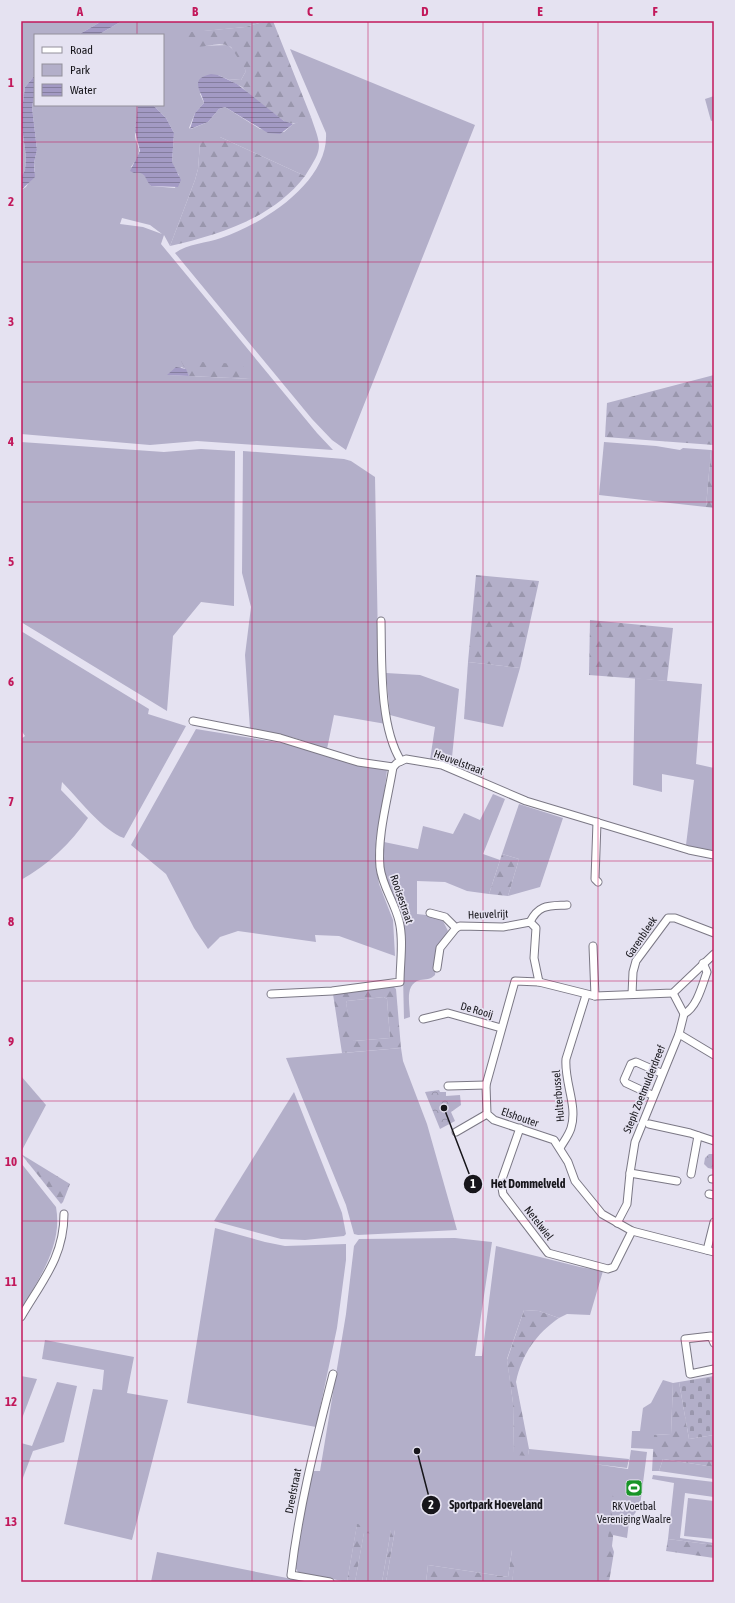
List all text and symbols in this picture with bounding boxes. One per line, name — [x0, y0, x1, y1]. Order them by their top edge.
text: A — [76, 4, 84, 19]
text: B — [192, 4, 199, 19]
text: C — [307, 4, 313, 19]
text: D — [421, 4, 429, 19]
text: E — [537, 4, 543, 19]
text: F — [652, 4, 658, 19]
legend — [34, 34, 164, 106]
text: Road — [70, 43, 93, 57]
text: Park — [70, 63, 91, 77]
text: 1 — [8, 75, 14, 90]
text: Water — [70, 83, 97, 97]
text: 2 — [8, 194, 14, 209]
text: 3 — [8, 314, 14, 329]
text: 4 — [7, 434, 14, 449]
text: 5 — [8, 554, 14, 569]
text: 6 — [8, 674, 14, 689]
street label: Heuvelstraat — [432, 747, 486, 777]
text: 7 — [8, 794, 14, 809]
street label: Rooisestraat — [388, 873, 416, 925]
street label: Heuvelrijt — [468, 907, 508, 921]
text: 8 — [8, 914, 14, 929]
street label: Garenbleek — [623, 914, 659, 960]
street label: De Rooij — [459, 1000, 495, 1020]
text: 9 — [8, 1034, 14, 1049]
street label: Steph Zoetmulderdreef — [621, 1043, 667, 1135]
street label: Hulterbussel — [550, 1069, 566, 1122]
street label: Elshouter — [500, 1105, 541, 1129]
text: 10 — [5, 1154, 17, 1169]
callout: Het Dommelveld — [463, 1172, 573, 1196]
text: 1 — [470, 1177, 476, 1191]
text: Het Dommelveld — [491, 1177, 566, 1191]
street label: Netelwiel — [522, 1204, 556, 1242]
text: 11 — [5, 1274, 17, 1289]
text: 12 — [5, 1394, 17, 1409]
street label: Dreefstraat — [283, 1467, 303, 1515]
sports icon: RK Voetbal Vereniging Waalre — [624, 1478, 644, 1498]
callout: Sportpark Hoeveland — [421, 1493, 550, 1517]
text: 2 — [428, 1498, 434, 1512]
text: Sportpark Hoeveland — [449, 1498, 543, 1512]
place label: RK Voetbal Vereniging Waalre — [597, 1500, 671, 1525]
text: 13 — [5, 1514, 17, 1529]

